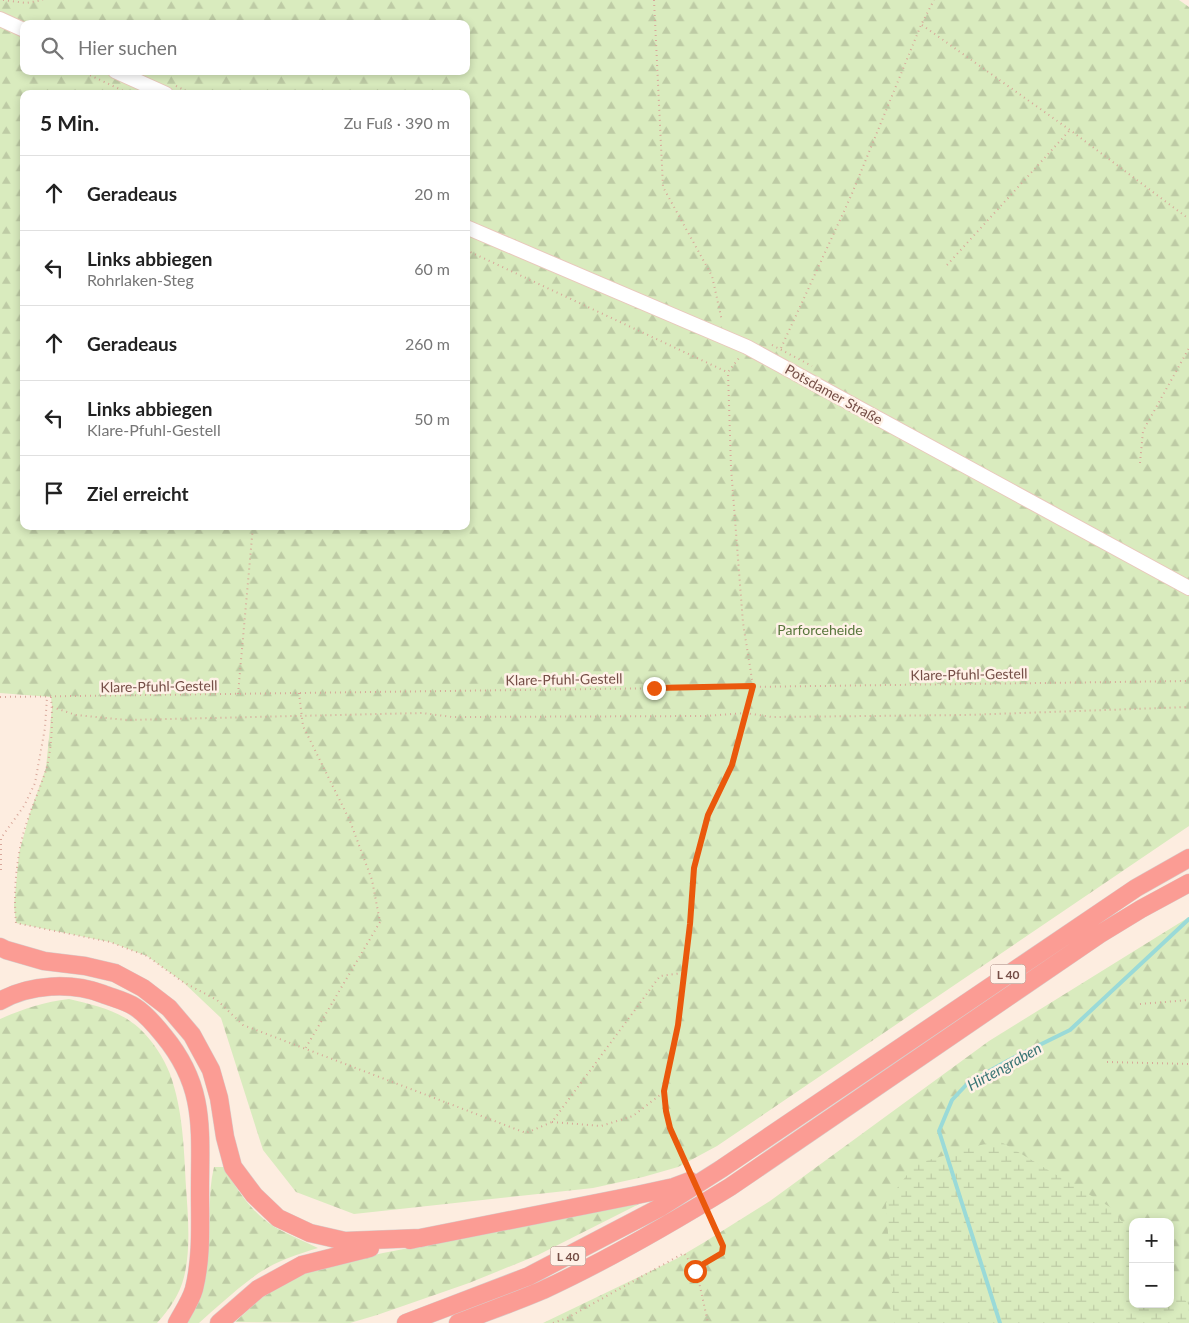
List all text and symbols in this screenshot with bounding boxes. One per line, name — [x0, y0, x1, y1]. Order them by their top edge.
search box — [20, 20, 470, 75]
icon: search — [38, 34, 66, 62]
text: Hier suchen — [78, 36, 177, 59]
text: 5 Min. — [40, 110, 99, 135]
text: Zu Fuß · 390 m — [344, 113, 450, 132]
icon: ahead — [40, 179, 68, 207]
text: Geradeaus — [87, 182, 177, 205]
text: 20 m — [414, 184, 450, 203]
text: Links abbiegen — [87, 247, 212, 270]
icon: left — [40, 254, 68, 282]
text: 60 m — [414, 259, 450, 278]
text: Rohrlaken-Steg — [87, 270, 194, 289]
icon: ahead — [40, 329, 68, 357]
text: Geradeaus — [87, 332, 177, 355]
text: 260 m — [405, 334, 450, 353]
street label: Potsdamer Straße — [782, 360, 886, 428]
text: Links abbiegen — [87, 397, 212, 420]
icon: left — [40, 404, 68, 432]
text: 50 m — [414, 409, 450, 428]
text: Klare-Pfuhl-Gestell — [87, 420, 221, 439]
icon: arrive — [40, 479, 68, 507]
text: Ziel erreicht — [87, 482, 189, 505]
park label: Parforceheide — [777, 621, 863, 638]
street label: Klare-Pfuhl-Gestell — [910, 664, 1028, 684]
street label: Klare-Pfuhl-Gestell — [505, 669, 623, 689]
street label: Klare-Pfuhl-Gestell — [100, 676, 218, 696]
route end — [643, 677, 666, 700]
road number: L 40 — [990, 964, 1026, 984]
water label: Hirtengraben — [964, 1038, 1044, 1094]
map controls — [1129, 1218, 1174, 1308]
button: + — [1129, 1218, 1174, 1263]
road number: L 40 — [550, 1246, 586, 1266]
route start — [684, 1260, 707, 1283]
button: − — [1129, 1263, 1174, 1308]

